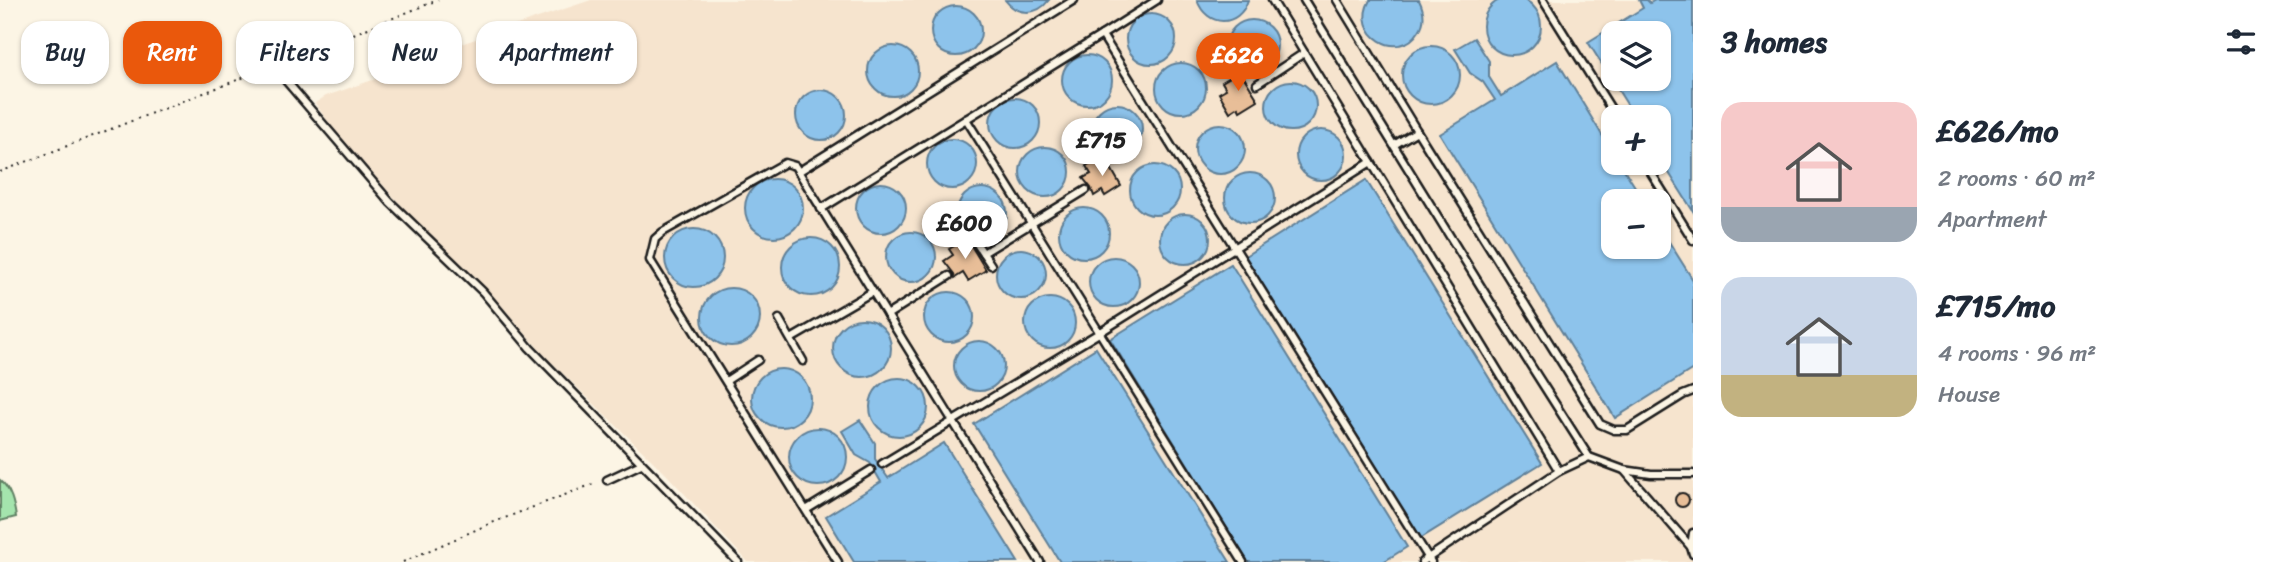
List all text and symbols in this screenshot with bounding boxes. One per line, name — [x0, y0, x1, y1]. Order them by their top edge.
text: 3 homes — [1721, 15, 1827, 69]
chip: Buy — [21, 21, 109, 84]
chip: Rent — [123, 21, 222, 84]
chip: Filters — [236, 21, 354, 84]
chip: New — [368, 21, 462, 84]
chip: Apartment — [476, 21, 637, 84]
map controls — [1601, 21, 1671, 259]
button: layers — [1601, 21, 1671, 91]
icon: filters — [2222, 23, 2260, 61]
pin: £626 — [1197, 34, 1279, 93]
text: £626 — [1212, 35, 1264, 76]
text: £626/mo — [1938, 104, 2058, 158]
button: + — [1601, 105, 1671, 175]
pin: £715 — [1061, 118, 1143, 178]
text: £715 — [1077, 120, 1127, 161]
icon: home — [1777, 130, 1861, 214]
text: 2 rooms · 60 m² — [1938, 158, 2096, 199]
button: − — [1601, 189, 1671, 259]
text: Apartment — [1938, 199, 2047, 240]
pin: £600 — [924, 202, 1006, 261]
text: £600 — [938, 203, 992, 244]
text: £715/mo — [1938, 279, 2055, 333]
icon: home — [1777, 305, 1861, 389]
text: 4 rooms · 96 m² — [1938, 333, 2096, 374]
text: House — [1938, 374, 2000, 415]

